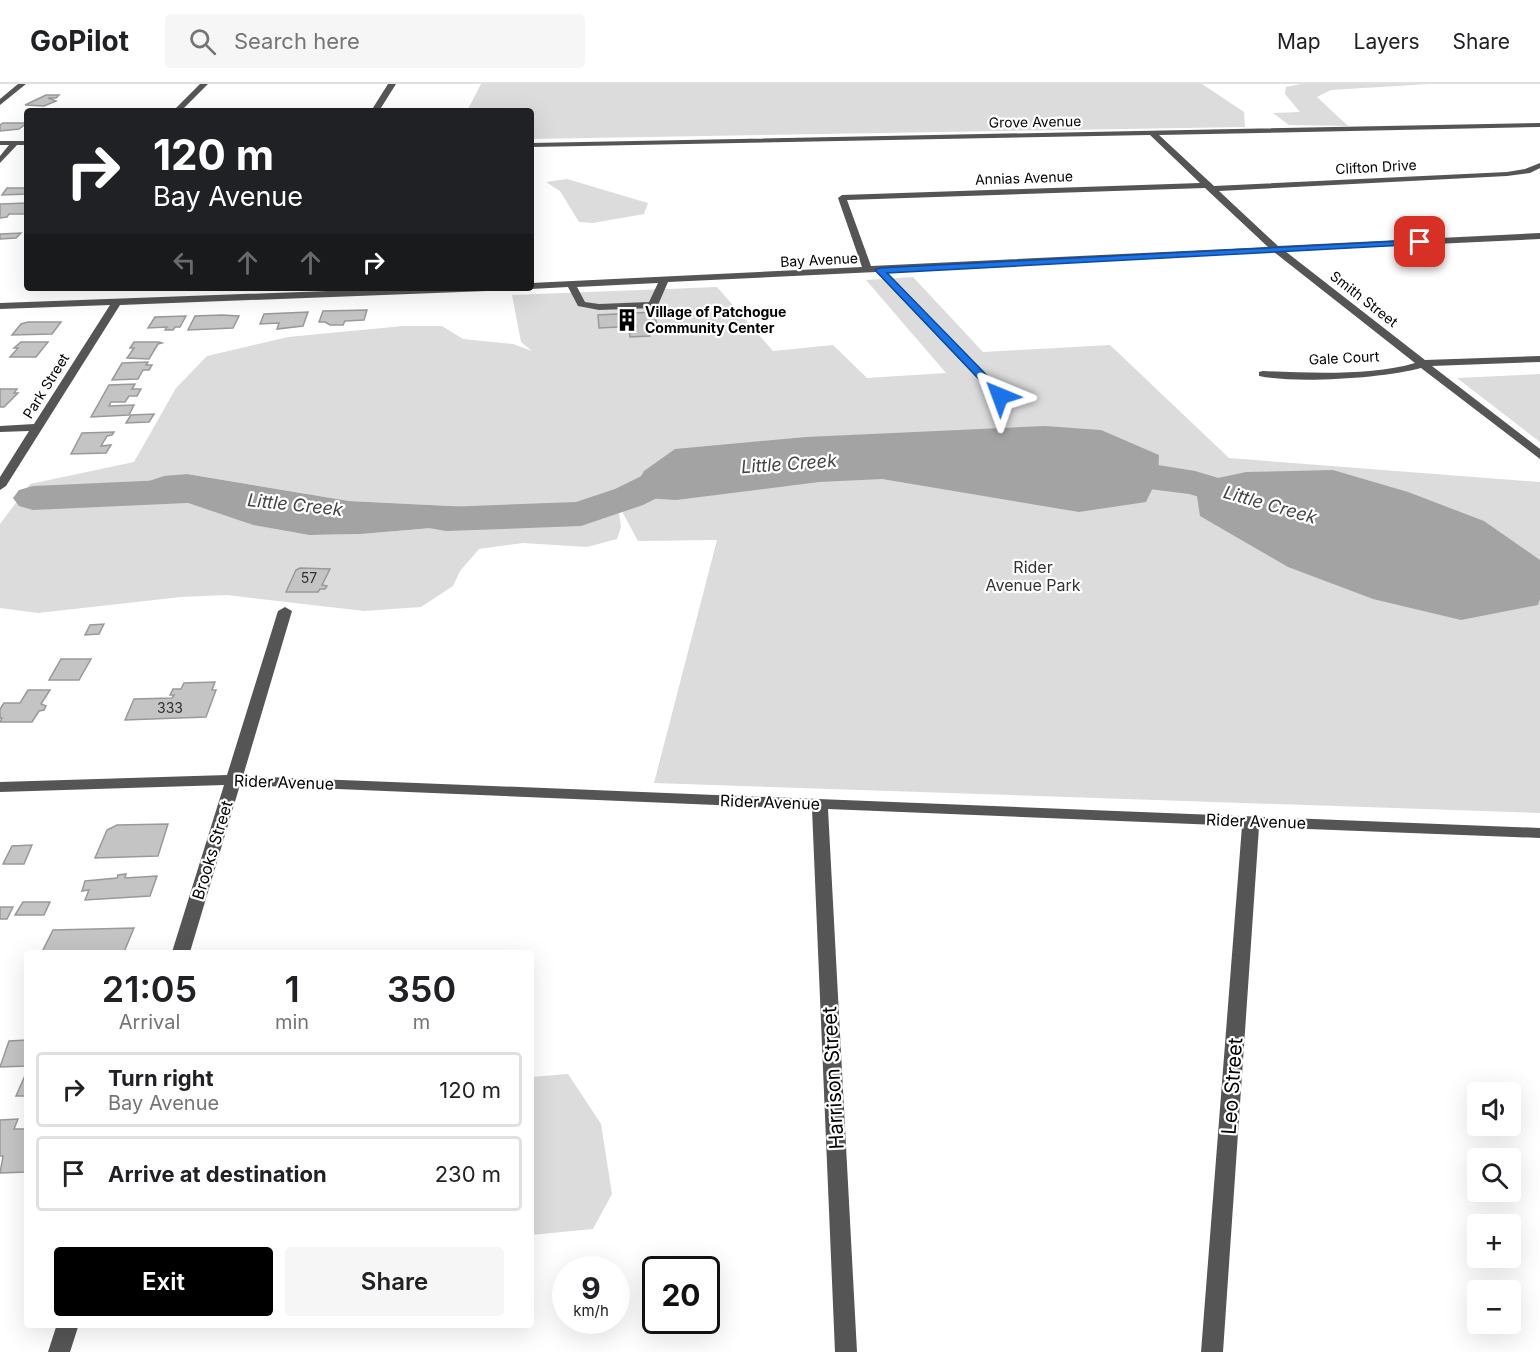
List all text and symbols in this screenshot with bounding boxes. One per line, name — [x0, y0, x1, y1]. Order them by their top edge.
search box — [165, 14, 585, 68]
text: GoPilot — [30, 24, 129, 58]
icon: search — [186, 25, 219, 58]
text: Search here — [234, 28, 360, 54]
text: Map — [1277, 29, 1321, 54]
text: Layers — [1354, 29, 1420, 54]
text: Share — [1453, 29, 1510, 54]
street label: Grove Avenue — [989, 112, 1081, 131]
text: 120 m — [153, 129, 274, 180]
icon: right — [54, 132, 132, 210]
street label: Clifton Drive — [1335, 156, 1417, 177]
street label: Annias Avenue — [975, 167, 1073, 188]
text: Bay Avenue — [153, 180, 303, 213]
pin — [1394, 216, 1445, 267]
icon: arrive — [1403, 225, 1436, 258]
icon: left — [168, 246, 201, 279]
icon: ahead — [231, 246, 264, 279]
icon: ahead — [294, 246, 327, 279]
icon: right — [357, 246, 390, 279]
street label: Bay Avenue — [780, 249, 858, 270]
street label: Smith Street — [1327, 267, 1402, 330]
place label: Village of Patchogue Community Center — [645, 303, 786, 336]
building icon: Village of Patchogue Community Center — [614, 307, 640, 333]
street label: Gale Court — [1308, 347, 1380, 368]
street label: Park Street — [19, 350, 72, 421]
position arrow — [968, 364, 1032, 428]
water label: Little Creek — [740, 450, 839, 477]
water label: Little Creek — [1221, 481, 1320, 528]
water label: Little Creek — [246, 489, 345, 520]
park label: Rider Avenue Park — [986, 557, 1081, 595]
house number: 57 — [301, 569, 317, 586]
house number: 333 — [157, 699, 183, 716]
street label: Rider Avenue — [234, 770, 334, 794]
street label: Rider Avenue — [720, 790, 820, 814]
street label: Brooks Street — [187, 798, 237, 902]
street label: Rider Avenue — [1206, 809, 1306, 833]
text: 21:05 — [102, 967, 197, 1011]
text: 1 — [284, 967, 300, 1011]
text: 350 — [387, 967, 456, 1011]
street label: Harrison Street — [817, 1005, 849, 1150]
text: Arrival — [119, 1010, 180, 1034]
text: min — [275, 1010, 309, 1034]
text: m — [413, 1010, 430, 1034]
street label: Leo Street — [1217, 1036, 1247, 1135]
text: Turn right — [108, 1065, 214, 1091]
icon: right — [57, 1073, 90, 1106]
text: 120 m — [439, 1077, 501, 1103]
map controls — [1467, 1082, 1521, 1334]
button: sound — [1467, 1082, 1521, 1136]
text: Bay Avenue — [108, 1091, 219, 1115]
button: search — [1467, 1148, 1521, 1202]
icon: arrive — [57, 1157, 90, 1190]
text: Arrive at destination — [108, 1161, 327, 1187]
text: 230 m — [435, 1161, 501, 1187]
button: + — [1467, 1214, 1521, 1268]
button: Exit — [54, 1247, 273, 1316]
button: Share — [285, 1247, 504, 1316]
speed limit sign: 20 — [642, 1256, 720, 1334]
text: 9 — [581, 1270, 601, 1306]
button: − — [1467, 1280, 1521, 1334]
text: km/h — [573, 1301, 609, 1320]

